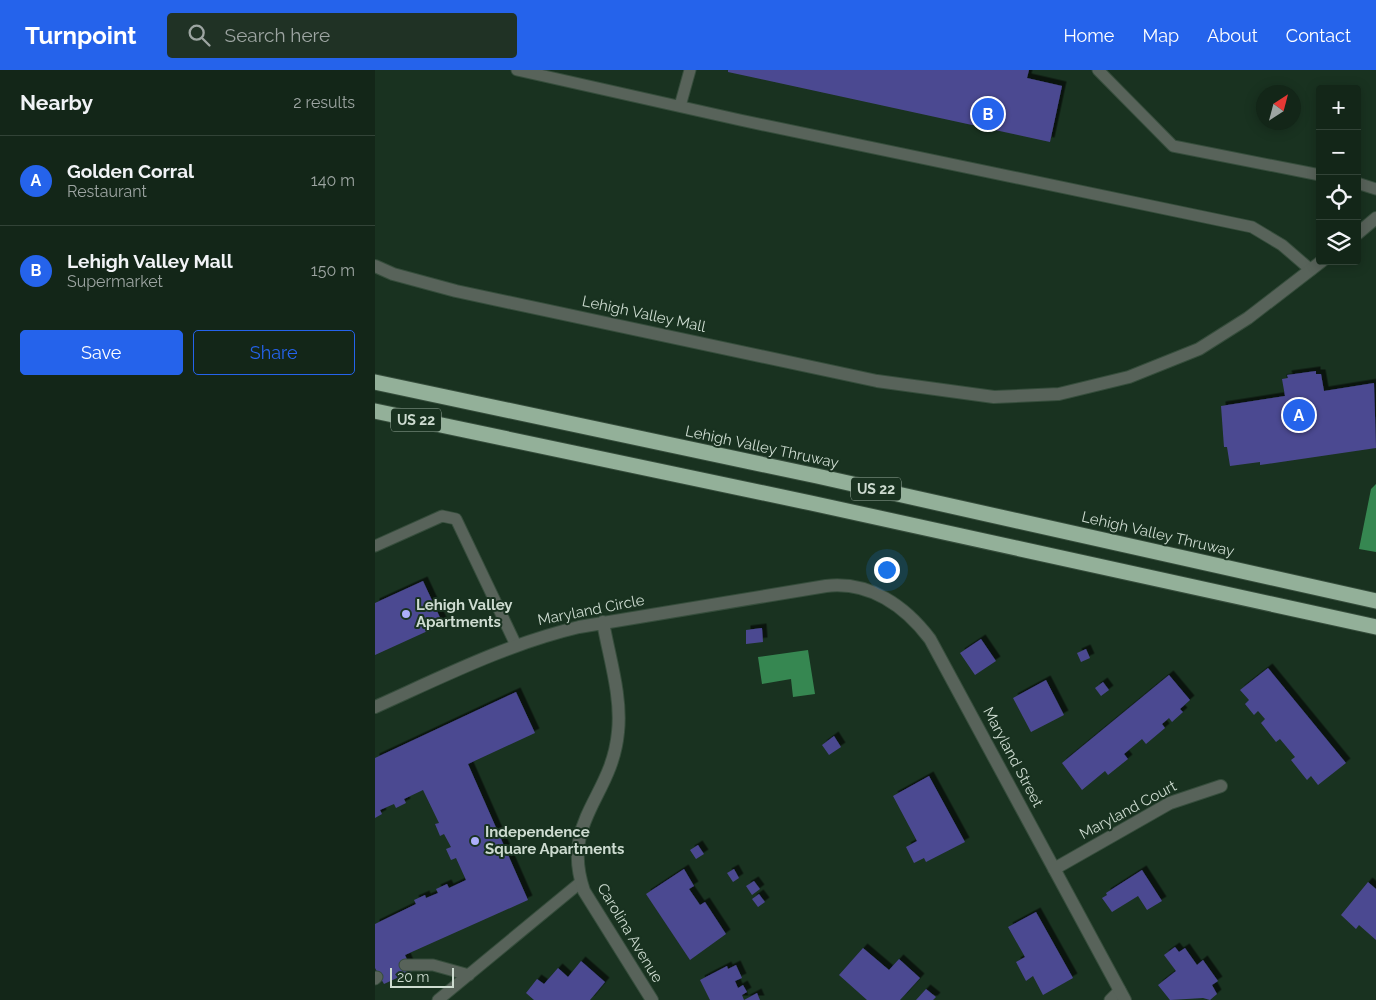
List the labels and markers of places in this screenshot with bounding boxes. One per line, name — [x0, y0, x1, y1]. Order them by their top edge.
pin: B — [972, 95, 1004, 133]
pin: A — [1283, 396, 1315, 434]
place label: Lehigh Valley Apartments — [416, 596, 513, 631]
marker: Lehigh Valley Apartments — [400, 608, 412, 620]
place label: Independence Square Apartments — [485, 823, 624, 858]
marker: Independence Square Apartments — [469, 835, 481, 847]

